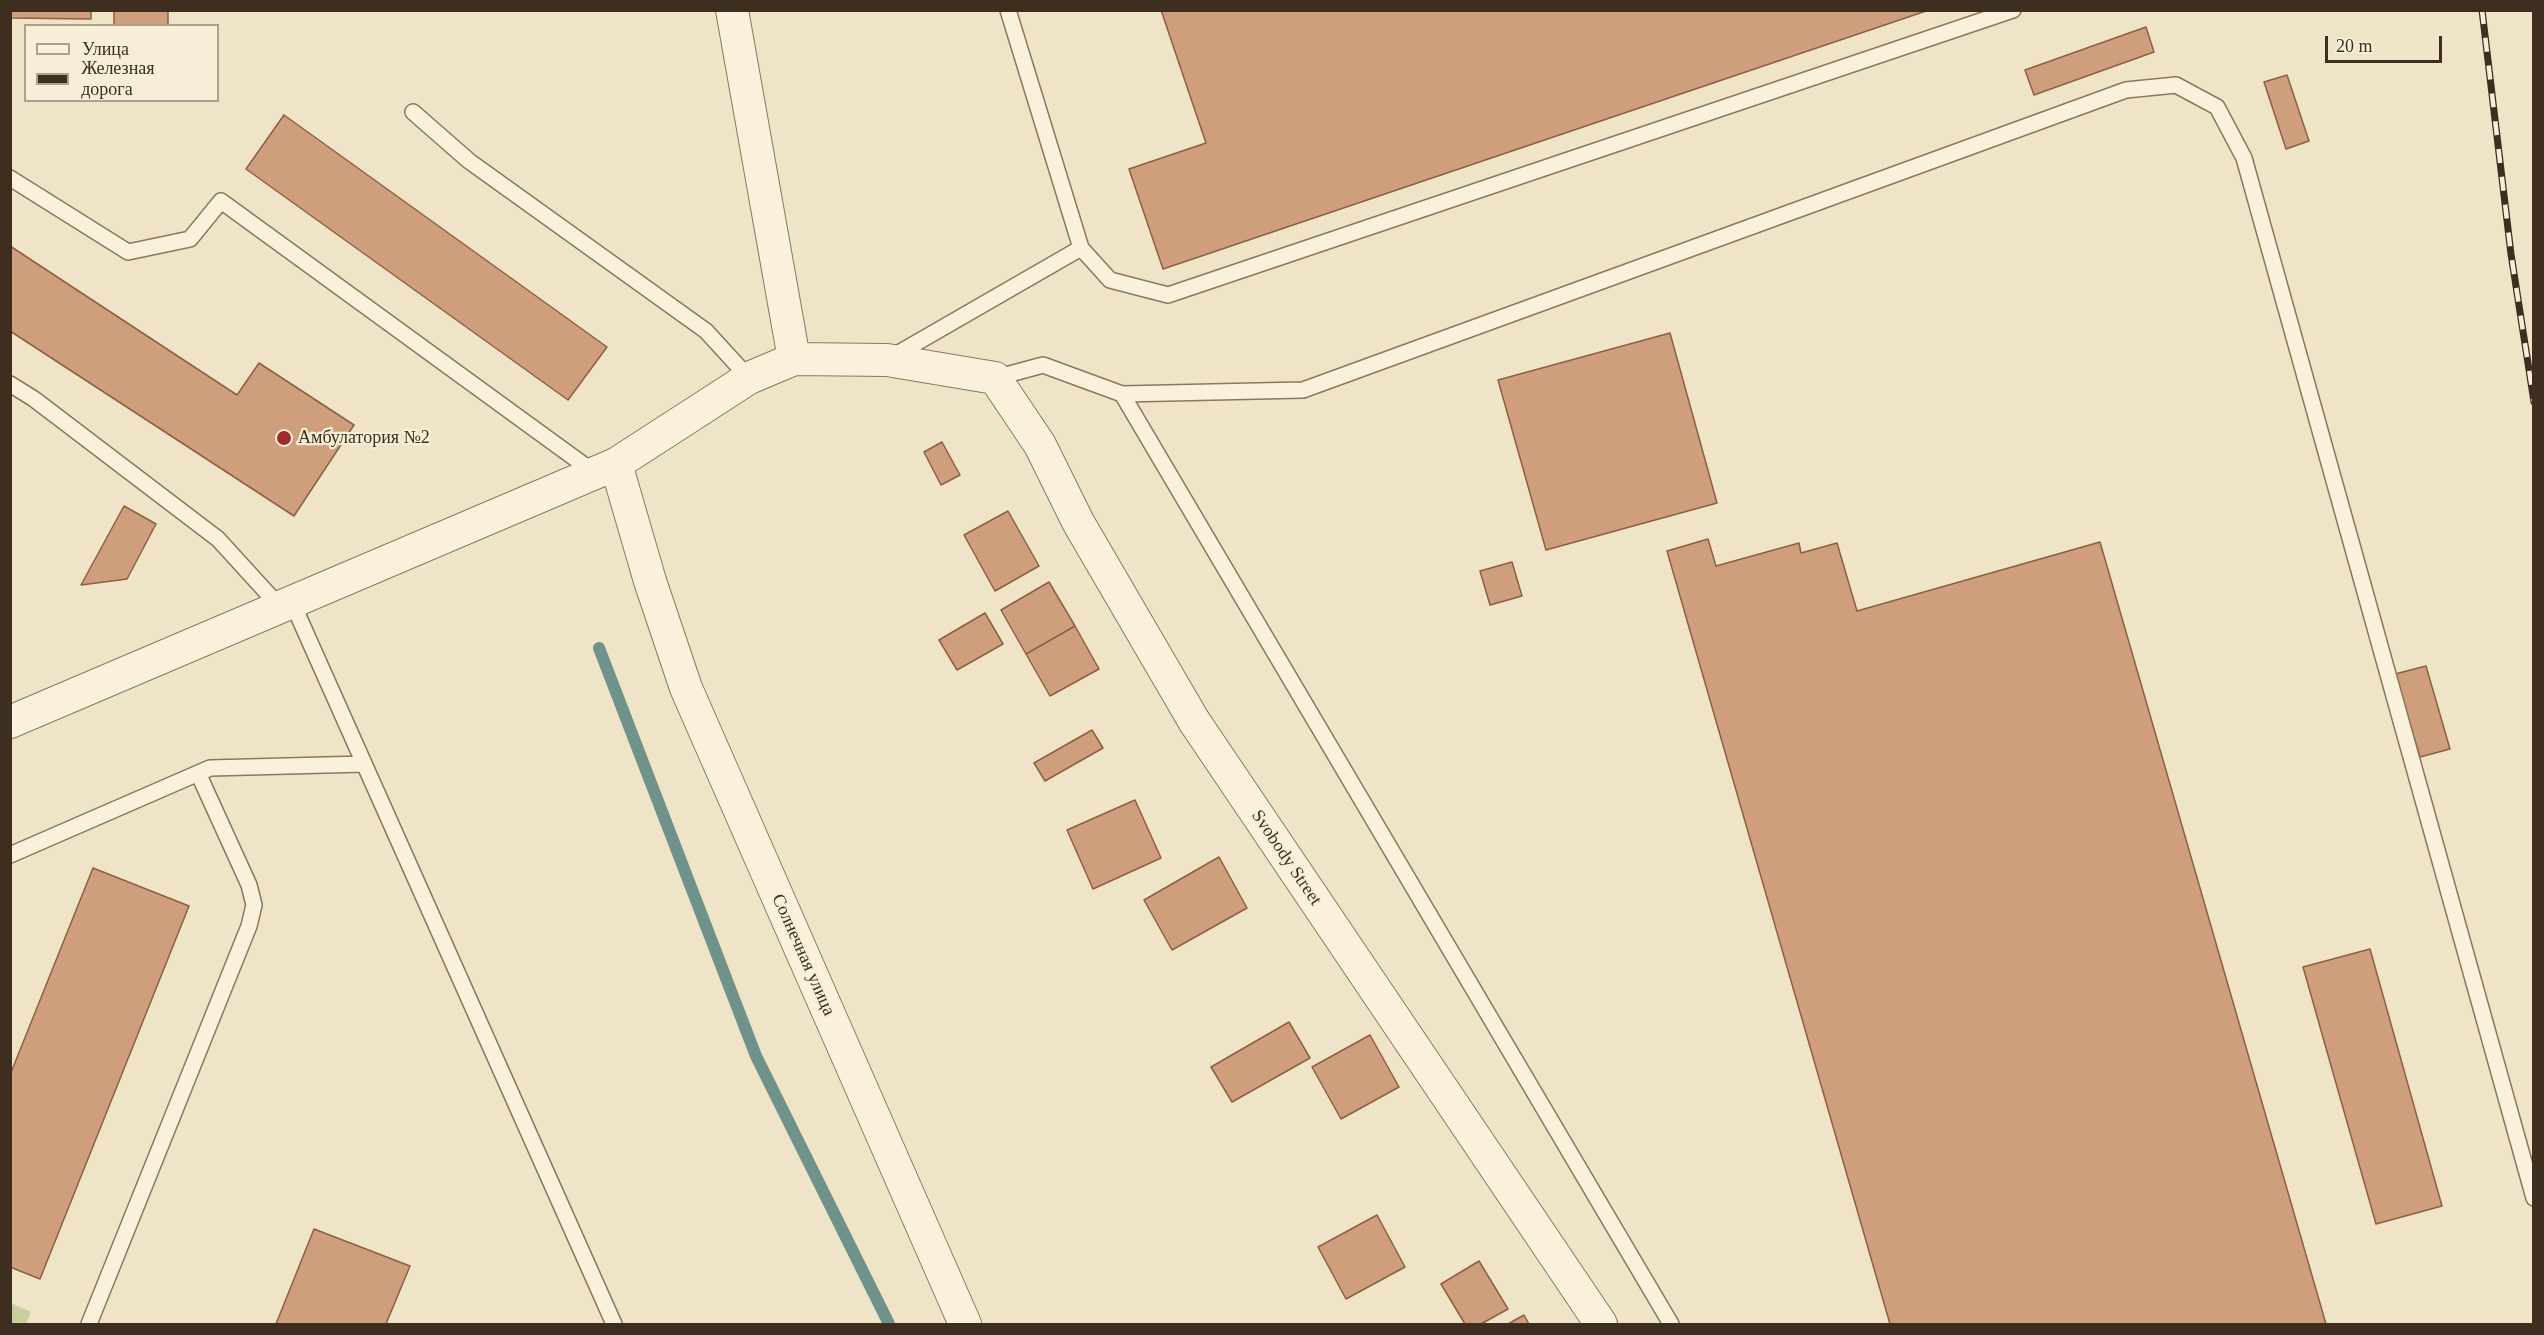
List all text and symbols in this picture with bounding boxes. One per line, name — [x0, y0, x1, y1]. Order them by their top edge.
legend — [24, 24, 219, 102]
scale bar — [2328, 24, 2445, 62]
text: 20 m — [2336, 36, 2373, 56]
text: Улица — [82, 39, 129, 59]
text: Железная дорога — [81, 58, 155, 99]
place label: Амбулатория №2 — [298, 427, 430, 449]
marker: Амбулатория №2 — [275, 429, 293, 447]
street label: Svobody Street — [1246, 806, 1326, 910]
street label: Солнечная улица — [767, 891, 839, 1019]

